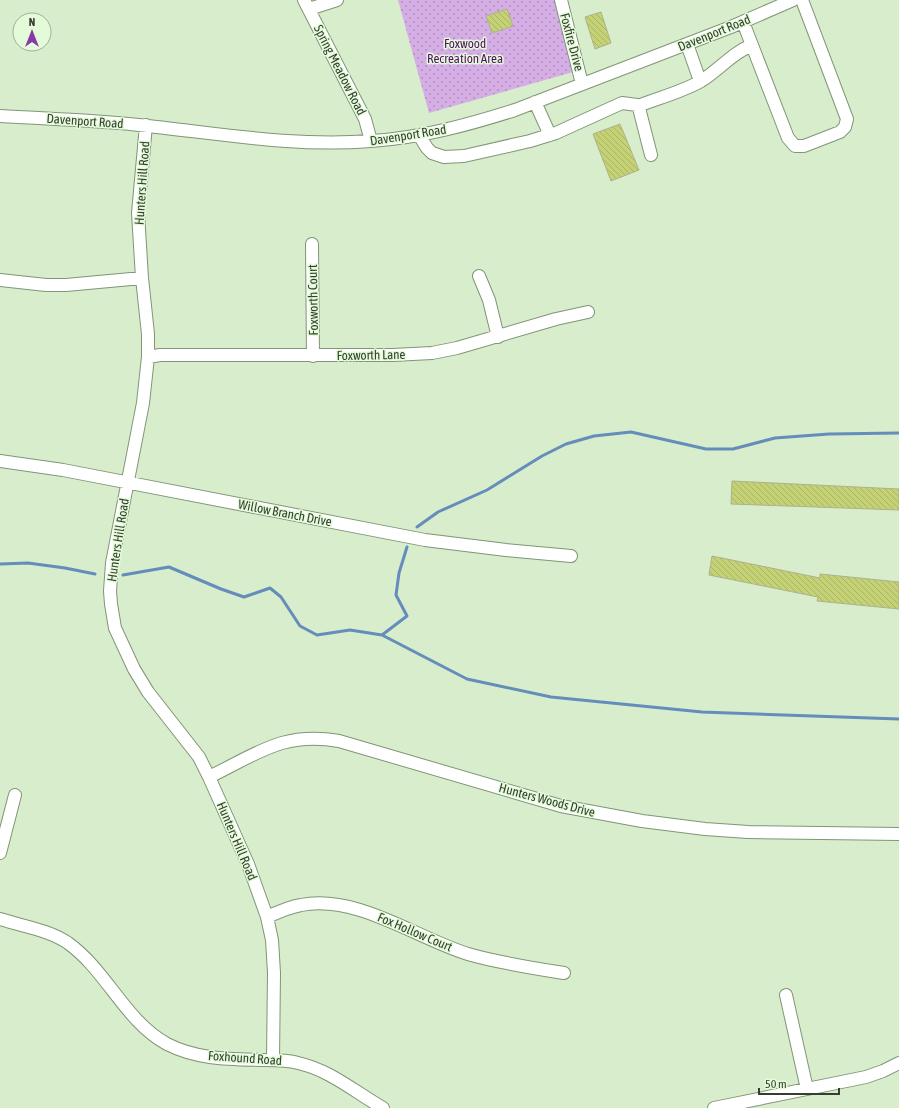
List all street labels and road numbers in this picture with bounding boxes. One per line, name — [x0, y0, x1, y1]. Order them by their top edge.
street label: Foxfire Drive — [557, 11, 587, 73]
street label: Davenport Road — [675, 12, 753, 54]
street label: Spring Meadow Road — [311, 22, 369, 118]
street label: Davenport Road — [46, 111, 124, 131]
street label: Davenport Road — [369, 122, 447, 148]
street label: Hunters Hill Road — [132, 141, 152, 225]
street label: Foxworth Court — [305, 264, 321, 336]
street label: Foxworth Lane — [336, 347, 406, 363]
street label: Hunters Hill Road — [104, 497, 132, 583]
street label: Willow Branch Drive — [237, 497, 333, 529]
street label: Hunters Woods Drive — [497, 780, 597, 820]
street label: Hunters Hill Road — [214, 799, 260, 883]
street label: Fox Hollow Court — [375, 910, 455, 955]
street label: Foxhound Road — [208, 1048, 282, 1068]

